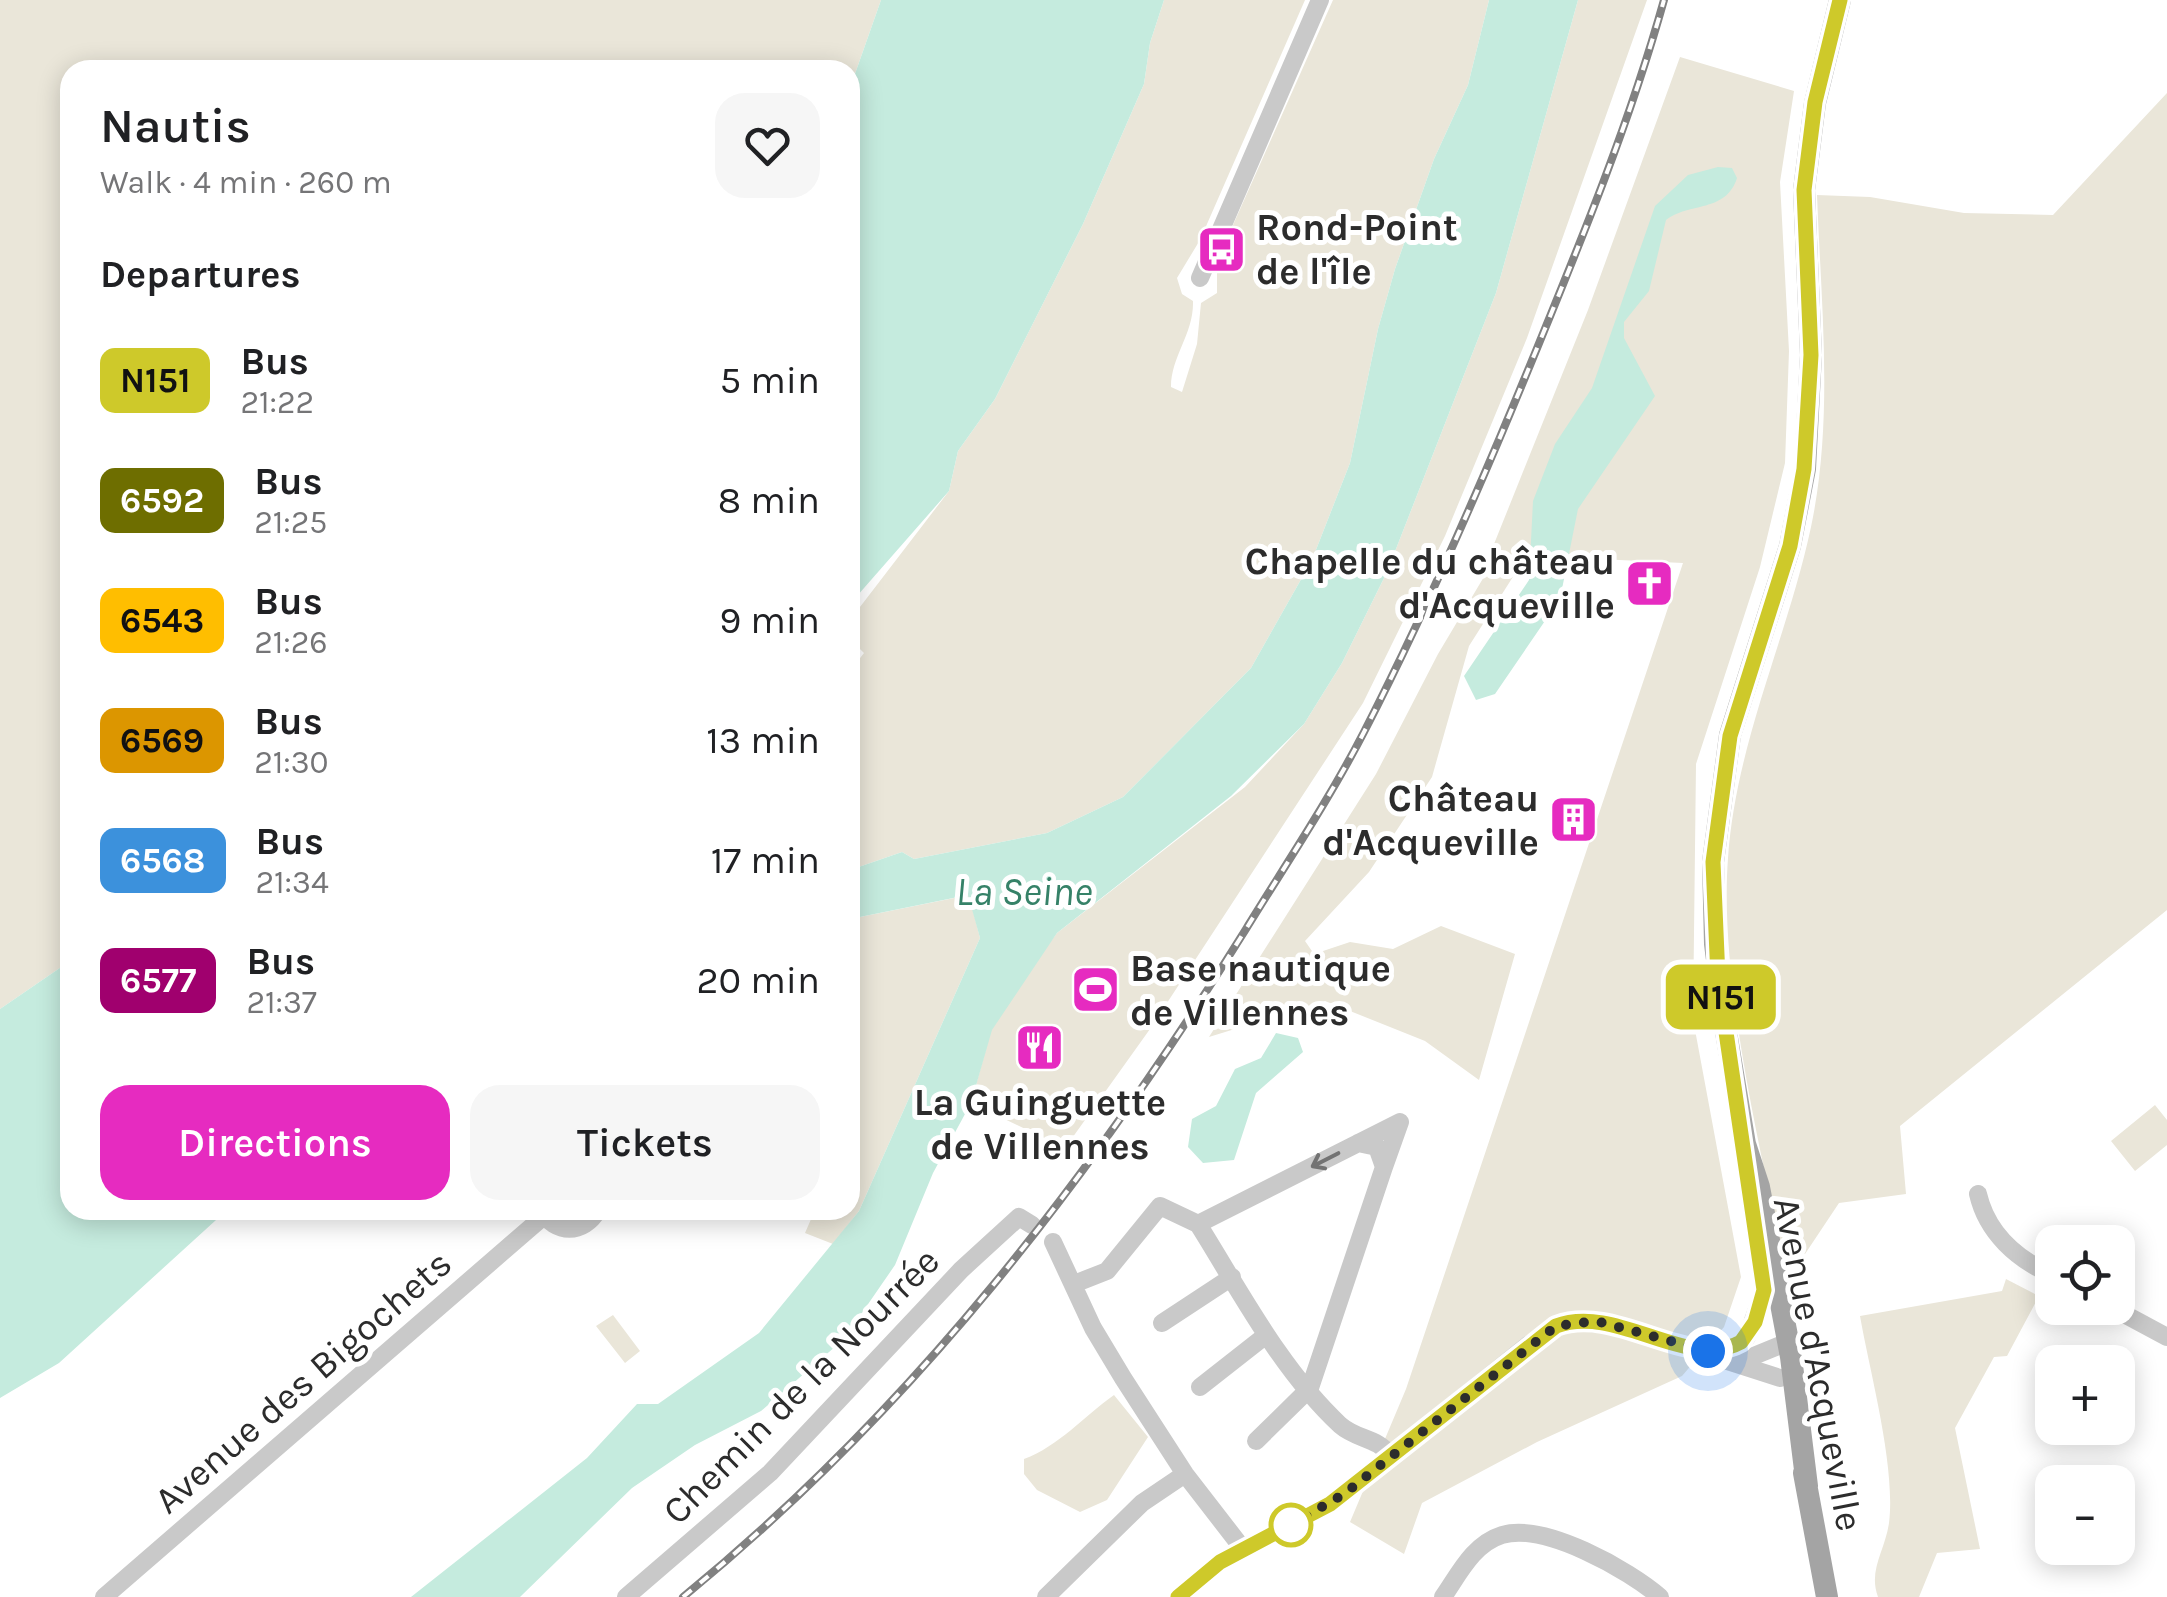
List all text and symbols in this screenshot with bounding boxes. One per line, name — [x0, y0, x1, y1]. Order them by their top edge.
button: heart — [715, 93, 820, 198]
text: Nautis — [100, 98, 251, 154]
text: Walk · 4 min · 260 m — [100, 164, 392, 201]
place label: Rond-Point de l'île — [1256, 205, 1458, 294]
bus stop icon: Rond-Point de l'île — [1195, 223, 1247, 275]
text: Departures — [100, 252, 300, 297]
text: Bus — [240, 339, 309, 384]
text: 5 min — [720, 358, 820, 403]
text: N151 — [120, 360, 190, 401]
text: 21:22 — [240, 384, 314, 421]
text: Bus — [254, 459, 323, 504]
text: 8 min — [718, 478, 820, 523]
text: 6592 — [120, 480, 204, 521]
text: 21:25 — [254, 504, 327, 541]
place label: Chapelle du château d'Acqueville — [1245, 539, 1615, 628]
church icon: Chapelle du château d'Acqueville — [1624, 557, 1676, 609]
text: Bus — [254, 579, 323, 624]
text: 9 min — [719, 598, 820, 643]
text: 6543 — [120, 600, 204, 641]
text: 21:26 — [254, 624, 328, 661]
text: Bus — [254, 699, 323, 744]
text: 13 min — [706, 718, 820, 763]
text: 6569 — [120, 720, 204, 761]
text: 21:30 — [254, 744, 329, 781]
place label: Château d'Acqueville — [1322, 776, 1539, 865]
building icon: Château d'Acqueville — [1548, 794, 1600, 846]
text: Bus — [256, 819, 324, 864]
text: 17 min — [711, 838, 820, 883]
text: 6568 — [120, 840, 206, 881]
text: 21:34 — [256, 864, 329, 901]
water label: La Seine — [956, 868, 1092, 915]
text: Bus — [246, 939, 315, 984]
place label: Base nautique de Villennes — [1130, 946, 1391, 1035]
text: 20 min — [697, 958, 820, 1003]
text: 6577 — [120, 960, 196, 1001]
sports icon: Base nautique de Villennes — [1069, 964, 1121, 1016]
line badge: N151 — [1651, 964, 1791, 1030]
text: N151 — [1686, 977, 1756, 1018]
text: 21:37 — [246, 984, 317, 1021]
restaurant icon: La Guinguette de Villennes — [1014, 1022, 1066, 1074]
place label: La Guinguette de Villennes — [914, 1080, 1166, 1169]
button: Directions — [100, 1085, 450, 1200]
button: Tickets — [470, 1085, 820, 1200]
one-way arrow — [1310, 1151, 1340, 1170]
street label: Avenue d'Acqueville — [1764, 1193, 1872, 1535]
map controls — [2035, 1225, 2135, 1565]
button: locate — [2035, 1225, 2135, 1325]
street label: Chemin de la Nourrée — [653, 1238, 949, 1534]
street label: Avenue des Bigochets — [145, 1241, 461, 1523]
your location — [1683, 1326, 1733, 1376]
button: + — [2035, 1345, 2135, 1445]
button: − — [2035, 1465, 2135, 1565]
unlabelled marker — [1270, 1504, 1312, 1546]

